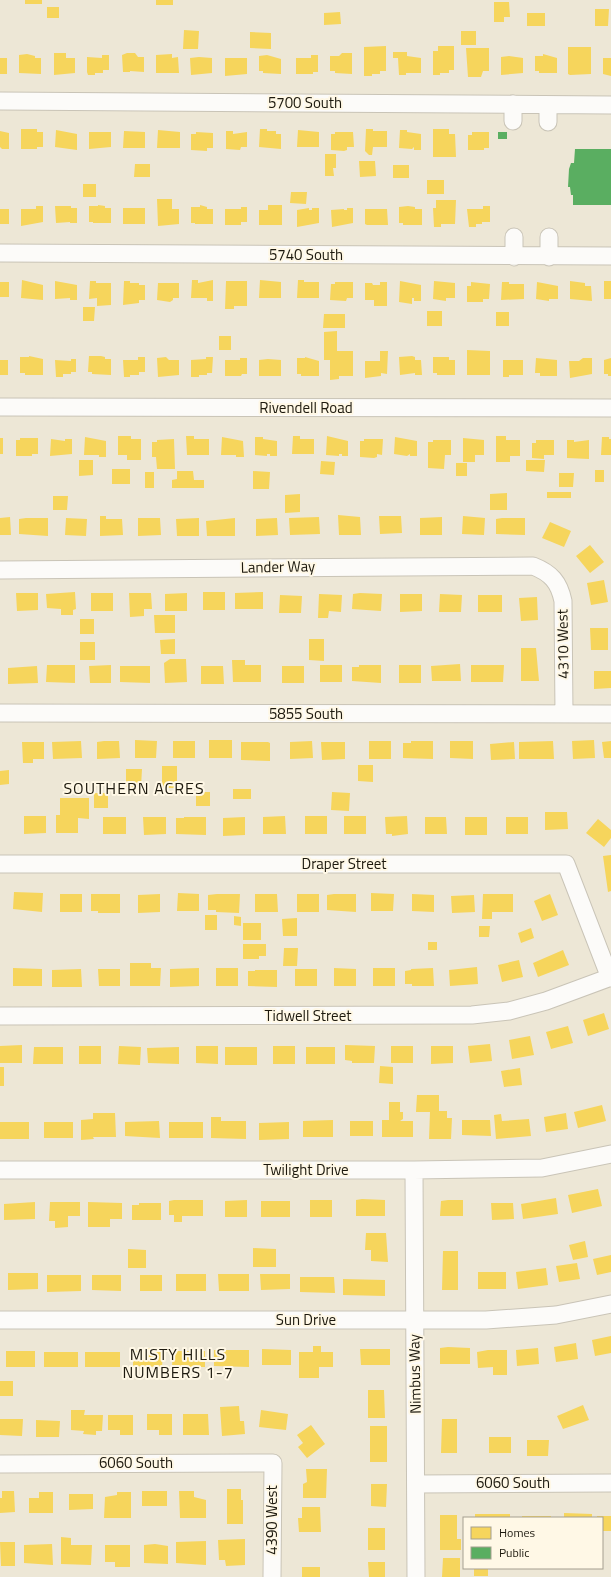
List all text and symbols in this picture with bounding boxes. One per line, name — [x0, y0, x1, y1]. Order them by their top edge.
street label: 5700 South — [268, 91, 342, 114]
street label: 5740 South — [269, 243, 343, 266]
street label: Rivendell Road — [259, 396, 353, 419]
street label: Lander Way — [241, 554, 315, 579]
street label: 4310 West — [550, 608, 575, 679]
street label: 5855 South — [269, 702, 343, 725]
district label: SOUTHERN ACRES — [63, 776, 205, 800]
street label: Draper Street — [301, 852, 387, 875]
street label: Tidwell Street — [265, 1004, 352, 1027]
street label: Twilight Drive — [263, 1158, 349, 1181]
street label: Sun Drive — [276, 1308, 336, 1331]
street label: Nimbus Way — [402, 1334, 427, 1414]
district label: MISTY HILLS NUMBERS 1-7 — [122, 1342, 234, 1384]
street label: 6060 South — [99, 1451, 173, 1474]
street label: 6060 South — [476, 1471, 550, 1494]
street label: 4390 West — [260, 1484, 283, 1555]
legend — [463, 1517, 603, 1569]
text: Homes — [499, 1523, 535, 1542]
text: Public — [499, 1543, 529, 1562]

